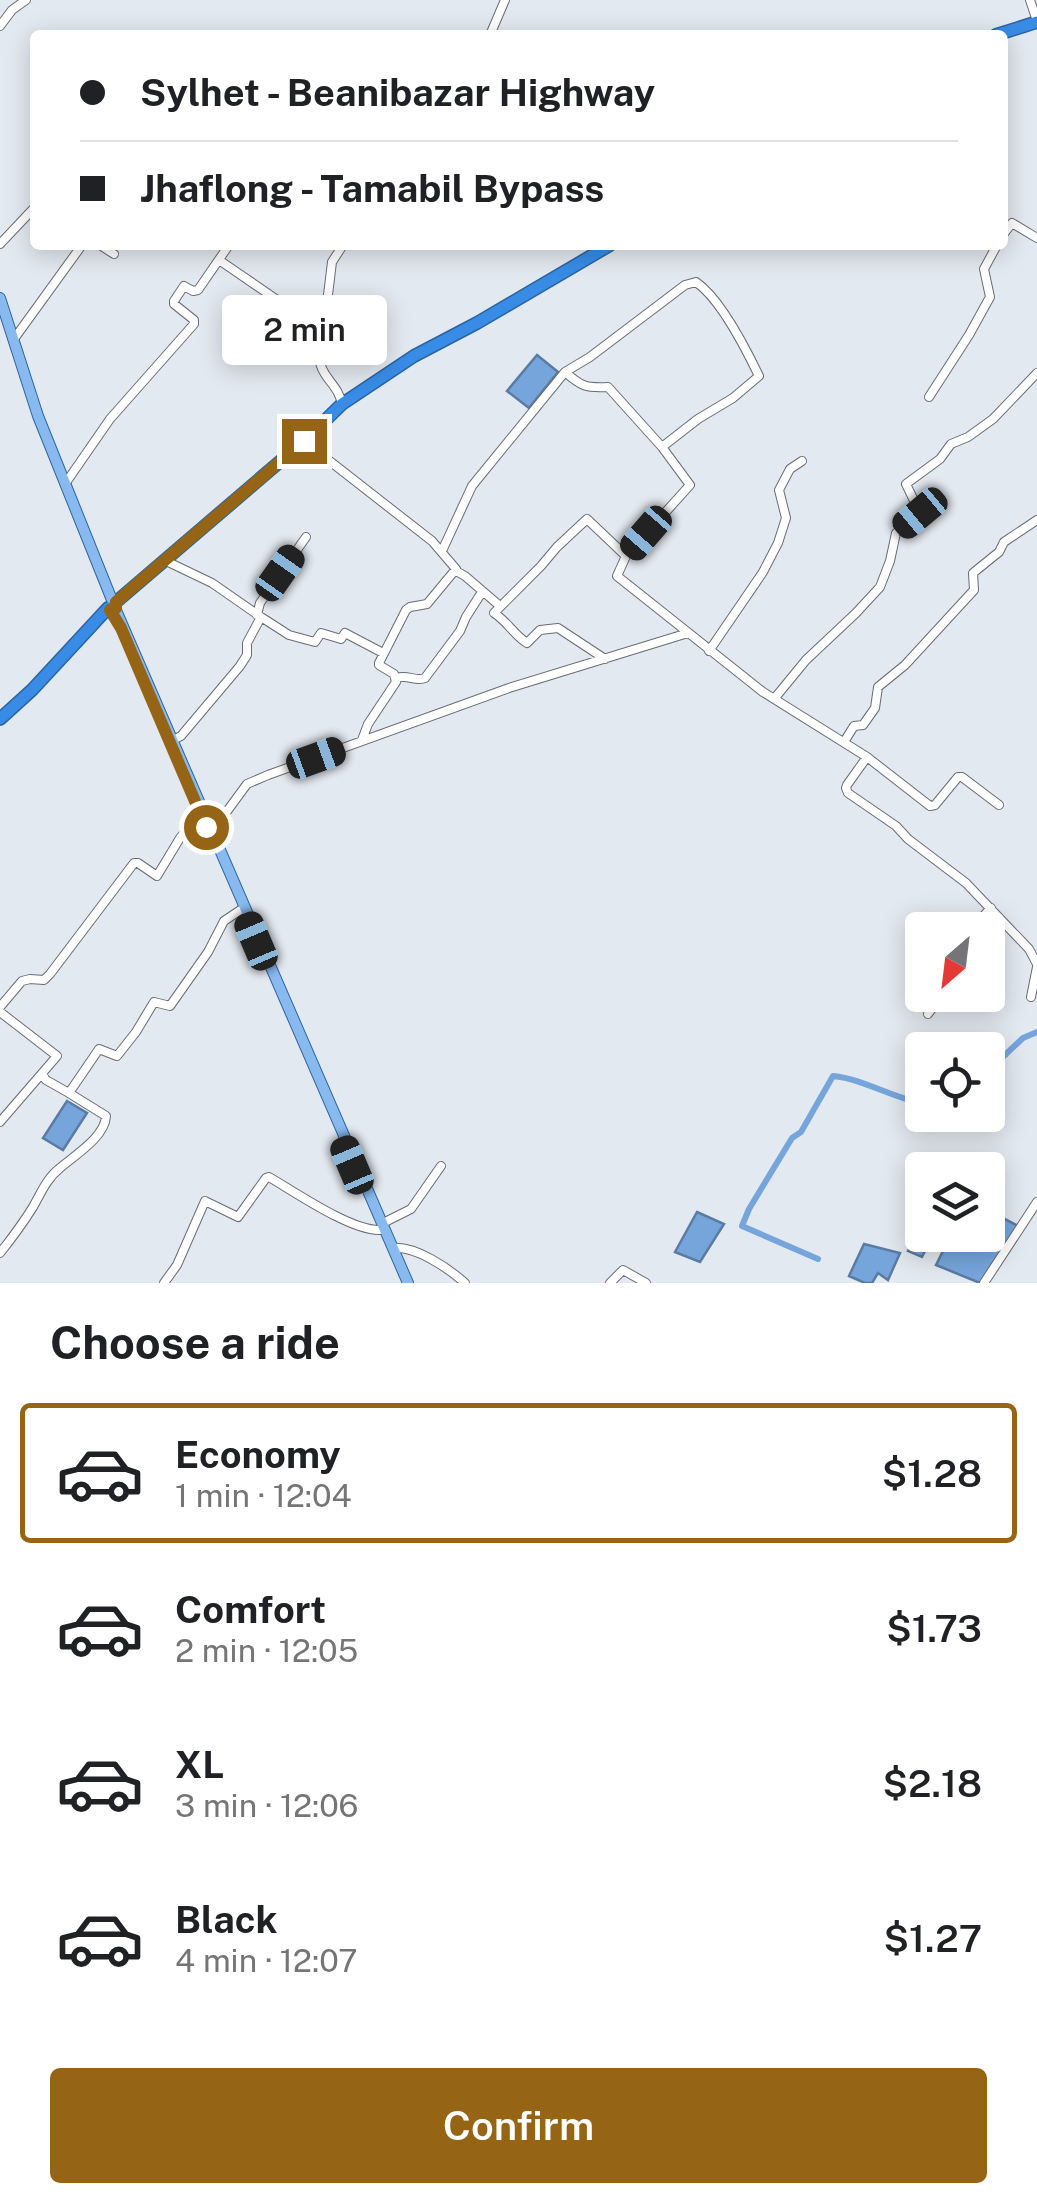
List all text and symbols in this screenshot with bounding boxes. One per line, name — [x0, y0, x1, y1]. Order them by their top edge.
text: Sylhet - Beanibazar Highway — [140, 70, 655, 115]
text: Jhaflong - Tamabil Bypass — [140, 166, 604, 211]
callout: 2 min — [222, 296, 386, 366]
text: 2 min — [263, 311, 346, 348]
route end — [282, 419, 327, 464]
car — [887, 482, 953, 544]
car — [615, 501, 677, 565]
car — [251, 540, 309, 606]
car — [283, 734, 349, 782]
route start — [184, 805, 229, 850]
car — [230, 908, 282, 974]
north arrow — [905, 912, 1005, 1012]
map controls — [905, 912, 1005, 1252]
button: locate — [905, 1032, 1005, 1132]
car — [326, 1132, 378, 1198]
button: layers — [905, 1152, 1005, 1252]
text: Choose a ride — [50, 1316, 340, 1369]
icon: car — [55, 1428, 145, 1518]
text: Economy — [175, 1432, 341, 1477]
text: $1.28 — [882, 1451, 982, 1496]
text: 1 min · 12:04 — [175, 1477, 352, 1514]
icon: car — [55, 1583, 145, 1673]
text: Comfort — [175, 1587, 326, 1632]
text: $1.73 — [886, 1606, 982, 1651]
text: 2 min · 12:05 — [175, 1632, 358, 1669]
icon: car — [55, 1738, 145, 1828]
text: XL — [175, 1742, 224, 1787]
text: $2.18 — [883, 1761, 982, 1806]
text: 3 min · 12:06 — [175, 1787, 359, 1824]
icon: car — [55, 1893, 145, 1983]
text: Black — [175, 1897, 278, 1942]
text: $1.27 — [884, 1916, 982, 1961]
text: 4 min · 12:07 — [175, 1942, 357, 1979]
button: Confirm — [50, 2068, 987, 2183]

